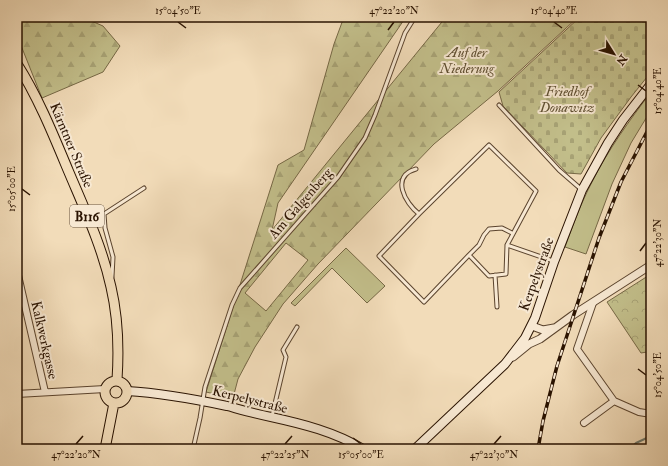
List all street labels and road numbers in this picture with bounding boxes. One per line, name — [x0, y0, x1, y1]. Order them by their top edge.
street label: Kärntner Straße — [46, 100, 97, 190]
street label: Am Galgenberg — [264, 164, 337, 243]
road number: B116 — [70, 205, 104, 227]
street label: Kerpelystraße — [515, 235, 559, 314]
street label: Kalkwerkgasse — [27, 299, 62, 381]
street label: Kerpelystraße — [210, 382, 289, 418]

